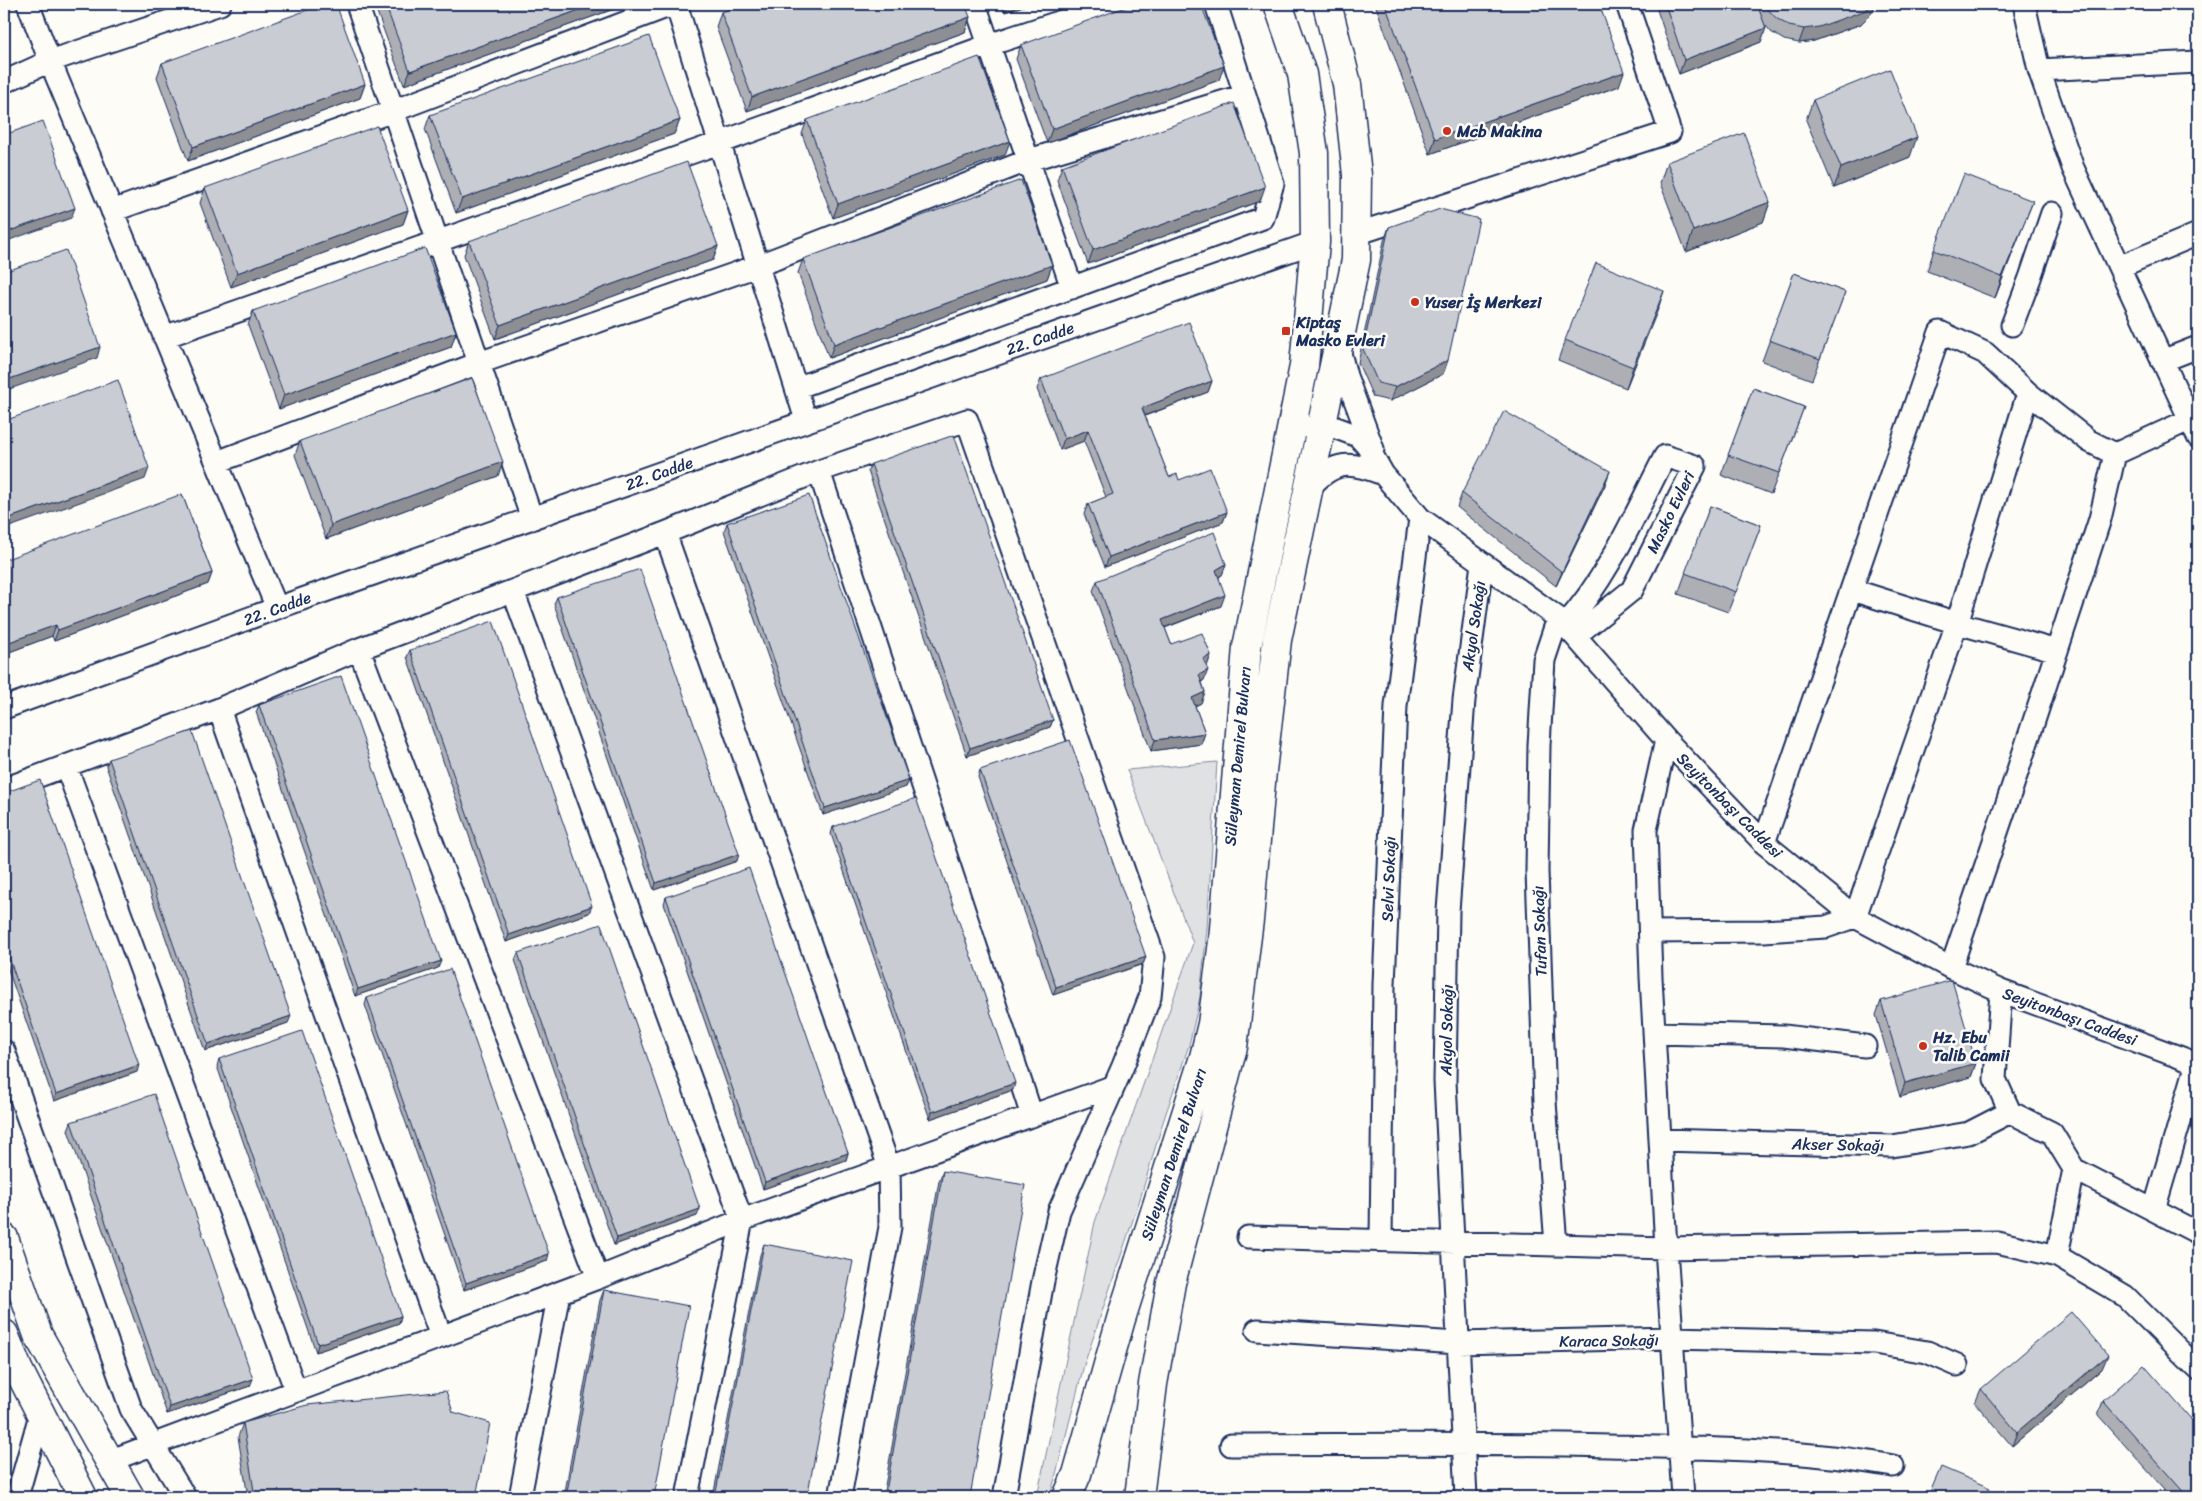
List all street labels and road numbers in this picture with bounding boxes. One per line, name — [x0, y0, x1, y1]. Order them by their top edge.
street label: 22. Cadde — [1002, 313, 1078, 364]
street label: 22. Cadde — [621, 448, 697, 499]
street label: Masko Evleri — [1638, 465, 1703, 558]
street label: Akyol Sokağı — [1453, 579, 1494, 674]
street label: 22. Cadde — [239, 583, 315, 634]
street label: Süleyman Demirel Bulvarı — [1215, 665, 1260, 847]
street label: Seyitonbaşı Caddesi — [1669, 745, 1790, 866]
street label: Selvi Sokağı — [1373, 836, 1404, 922]
street label: Tufan Sokağı — [1523, 885, 1556, 977]
street label: Seyitonbaşı Caddesi — [1998, 979, 2142, 1054]
street label: Akyol Sokağı — [1431, 984, 1462, 1077]
street label: Süleyman Demirel Bulvarı — [1132, 1064, 1215, 1244]
street label: Akser Sokağı — [1790, 1129, 1884, 1160]
street label: Karaca Sokağı — [1559, 1325, 1659, 1356]

